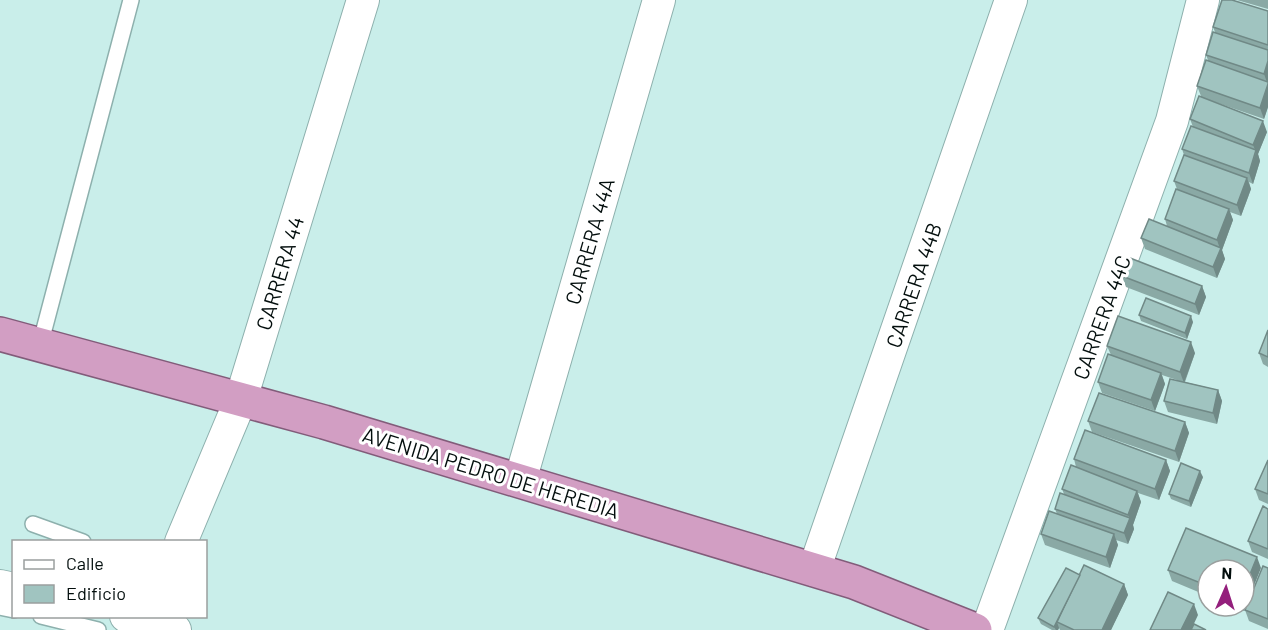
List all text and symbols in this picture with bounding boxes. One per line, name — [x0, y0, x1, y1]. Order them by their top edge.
street label: CARRERA 44A — [559, 175, 619, 307]
street label: CARRERA 44 — [250, 213, 308, 333]
street label: CARRERA 44B — [880, 219, 946, 351]
street label: CARRERA 44C — [1067, 251, 1135, 383]
street label: AVENIDA PEDRO DE HEREDIA — [360, 421, 622, 523]
legend — [12, 540, 207, 618]
text: Calle — [66, 552, 104, 574]
north arrow — [1196, 558, 1256, 618]
text: N — [1221, 563, 1233, 582]
text: Edificio — [66, 582, 126, 604]

